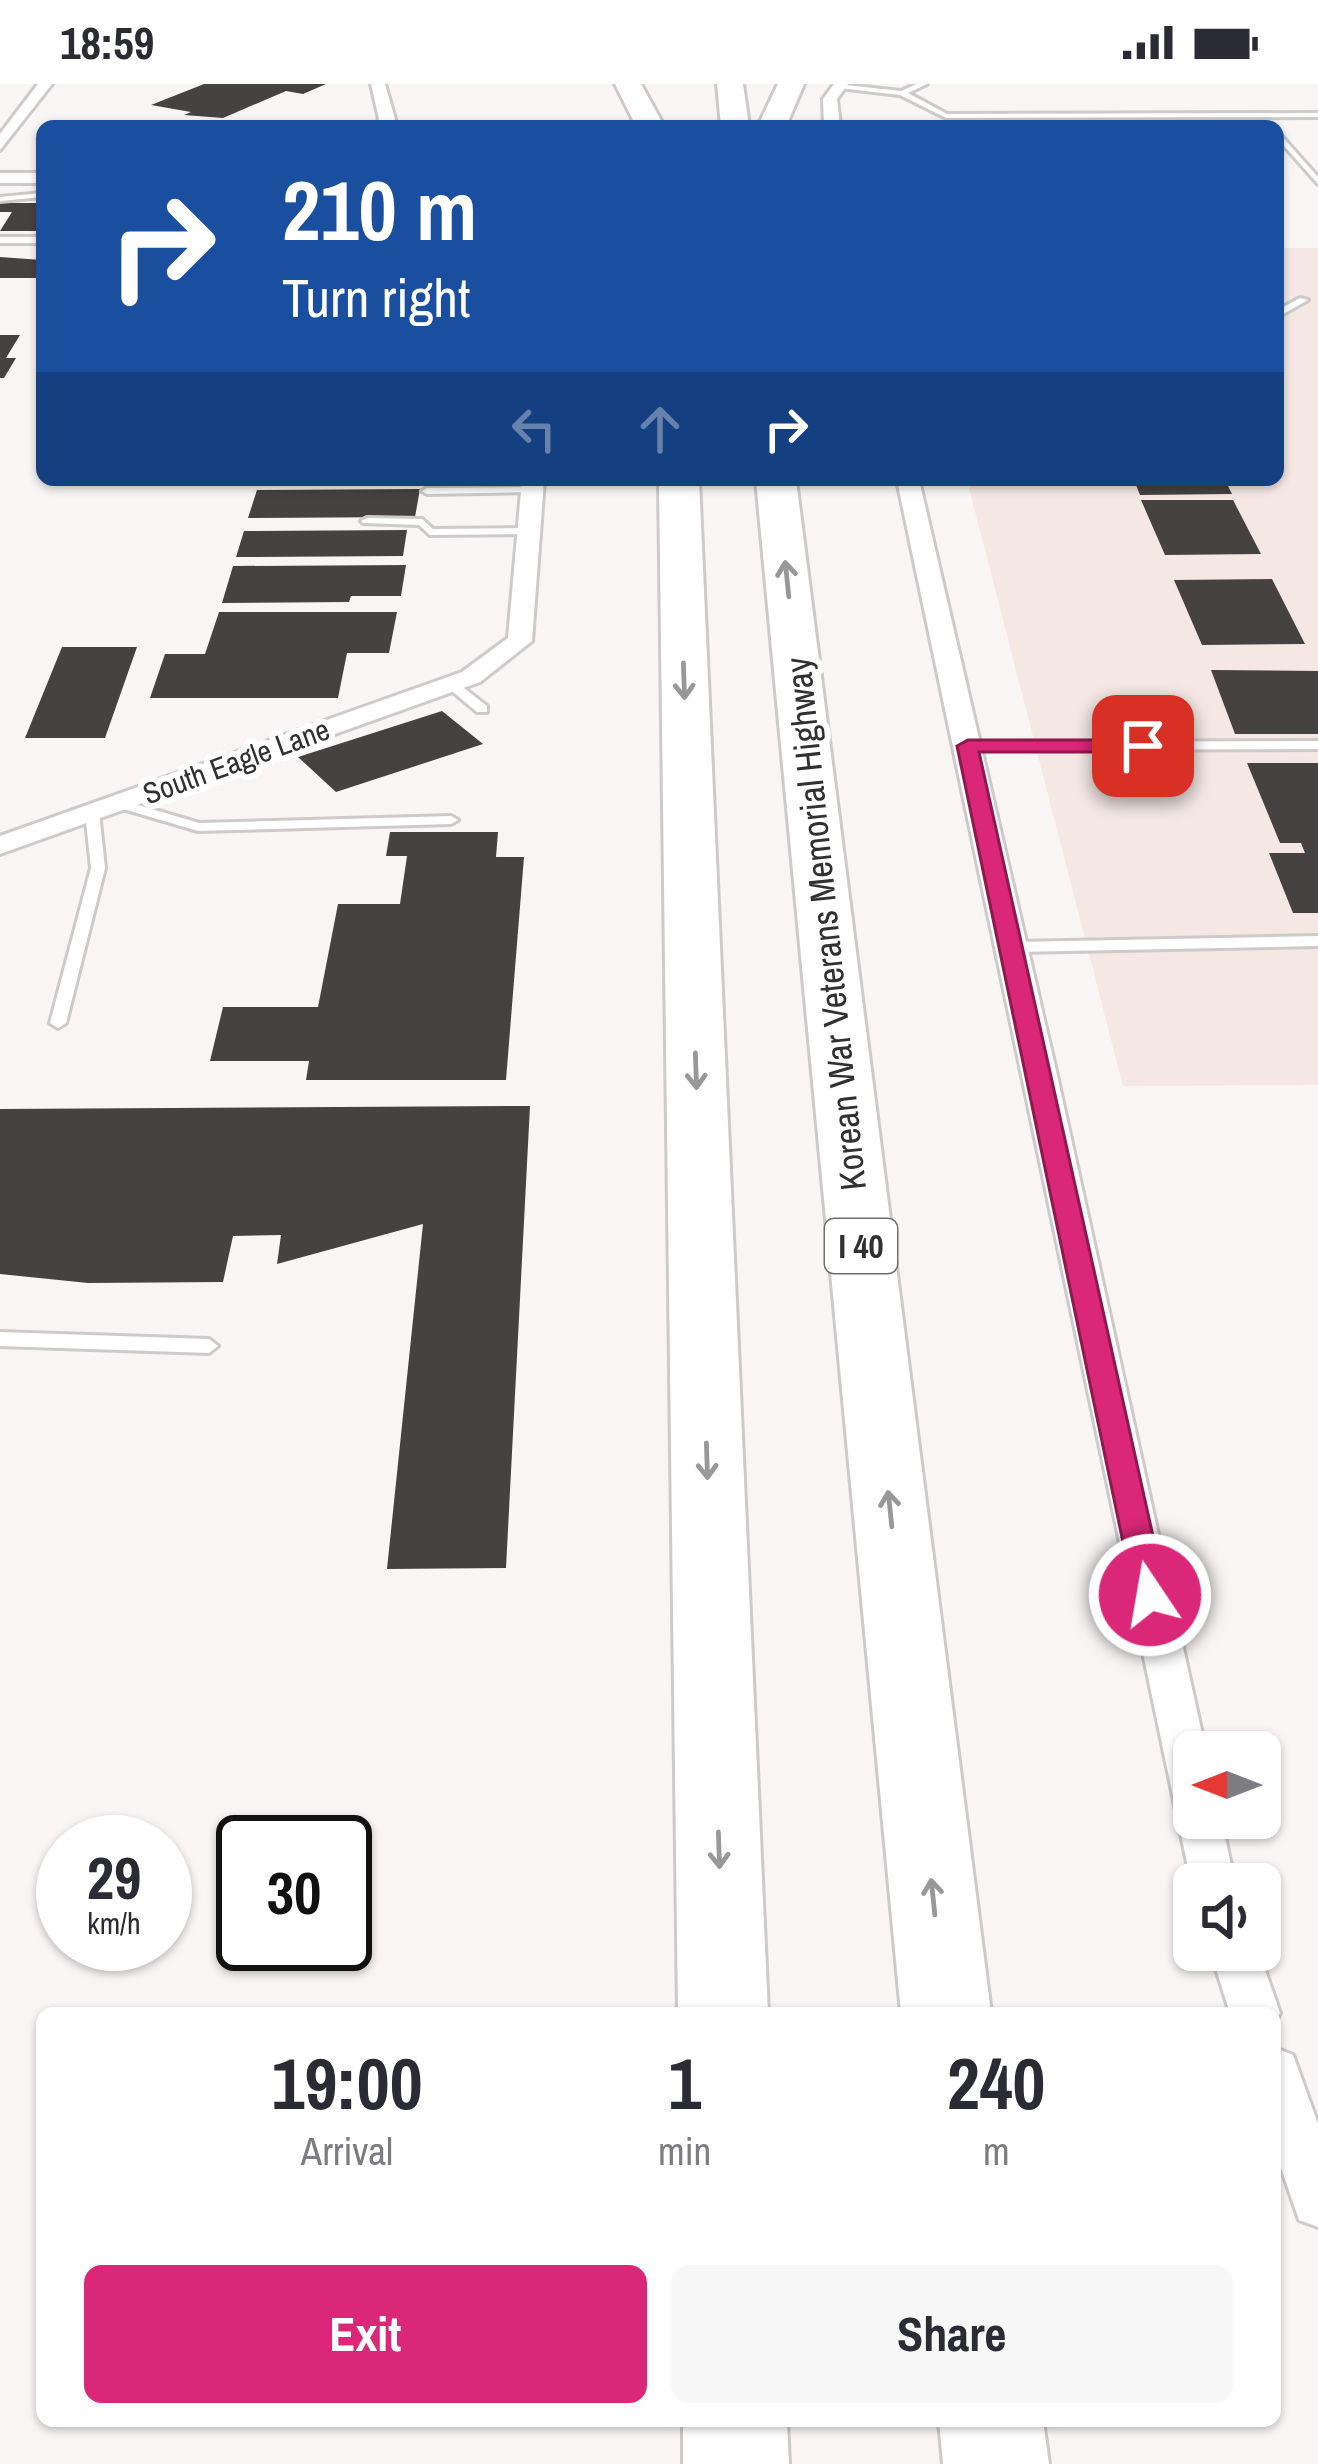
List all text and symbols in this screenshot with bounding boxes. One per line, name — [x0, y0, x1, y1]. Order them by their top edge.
text: 18:59 — [60, 12, 154, 73]
text: 210 m — [282, 153, 477, 266]
icon: right — [84, 168, 240, 324]
text: Turn right — [282, 261, 470, 334]
icon: left — [501, 396, 567, 462]
icon: ahead — [627, 396, 693, 462]
icon: right — [753, 396, 819, 462]
one-way arrow — [775, 560, 797, 599]
street label: Korean War Veterans Memorial Highway — [773, 655, 877, 1193]
one-way arrow — [673, 661, 696, 700]
pin — [1092, 695, 1194, 797]
street label: South Eagle Lane — [137, 709, 335, 813]
icon: arrive — [1110, 713, 1176, 779]
one-way arrow — [684, 1051, 707, 1090]
road number: I 40 — [825, 1219, 897, 1273]
one-way arrow — [696, 1441, 719, 1480]
one-way arrow — [878, 1490, 901, 1529]
position arrow — [1087, 1532, 1213, 1658]
north arrow — [1173, 1731, 1281, 1839]
map controls — [1173, 1731, 1281, 1971]
speed limit sign: 30 — [216, 1815, 372, 1971]
one-way arrow — [707, 1830, 730, 1869]
text: 29 — [87, 1837, 141, 1918]
button: sound — [1173, 1863, 1281, 1971]
one-way arrow — [921, 1878, 944, 1917]
text: km/h — [87, 1903, 141, 1943]
text: 19:00 — [272, 2034, 423, 2131]
text: 1 — [668, 2034, 701, 2131]
text: 240 — [947, 2034, 1045, 2131]
text: Arrival — [301, 2125, 393, 2177]
text: min — [658, 2125, 711, 2177]
text: m — [983, 2125, 1010, 2177]
button: Exit — [84, 2265, 647, 2403]
button: Share — [671, 2265, 1233, 2403]

